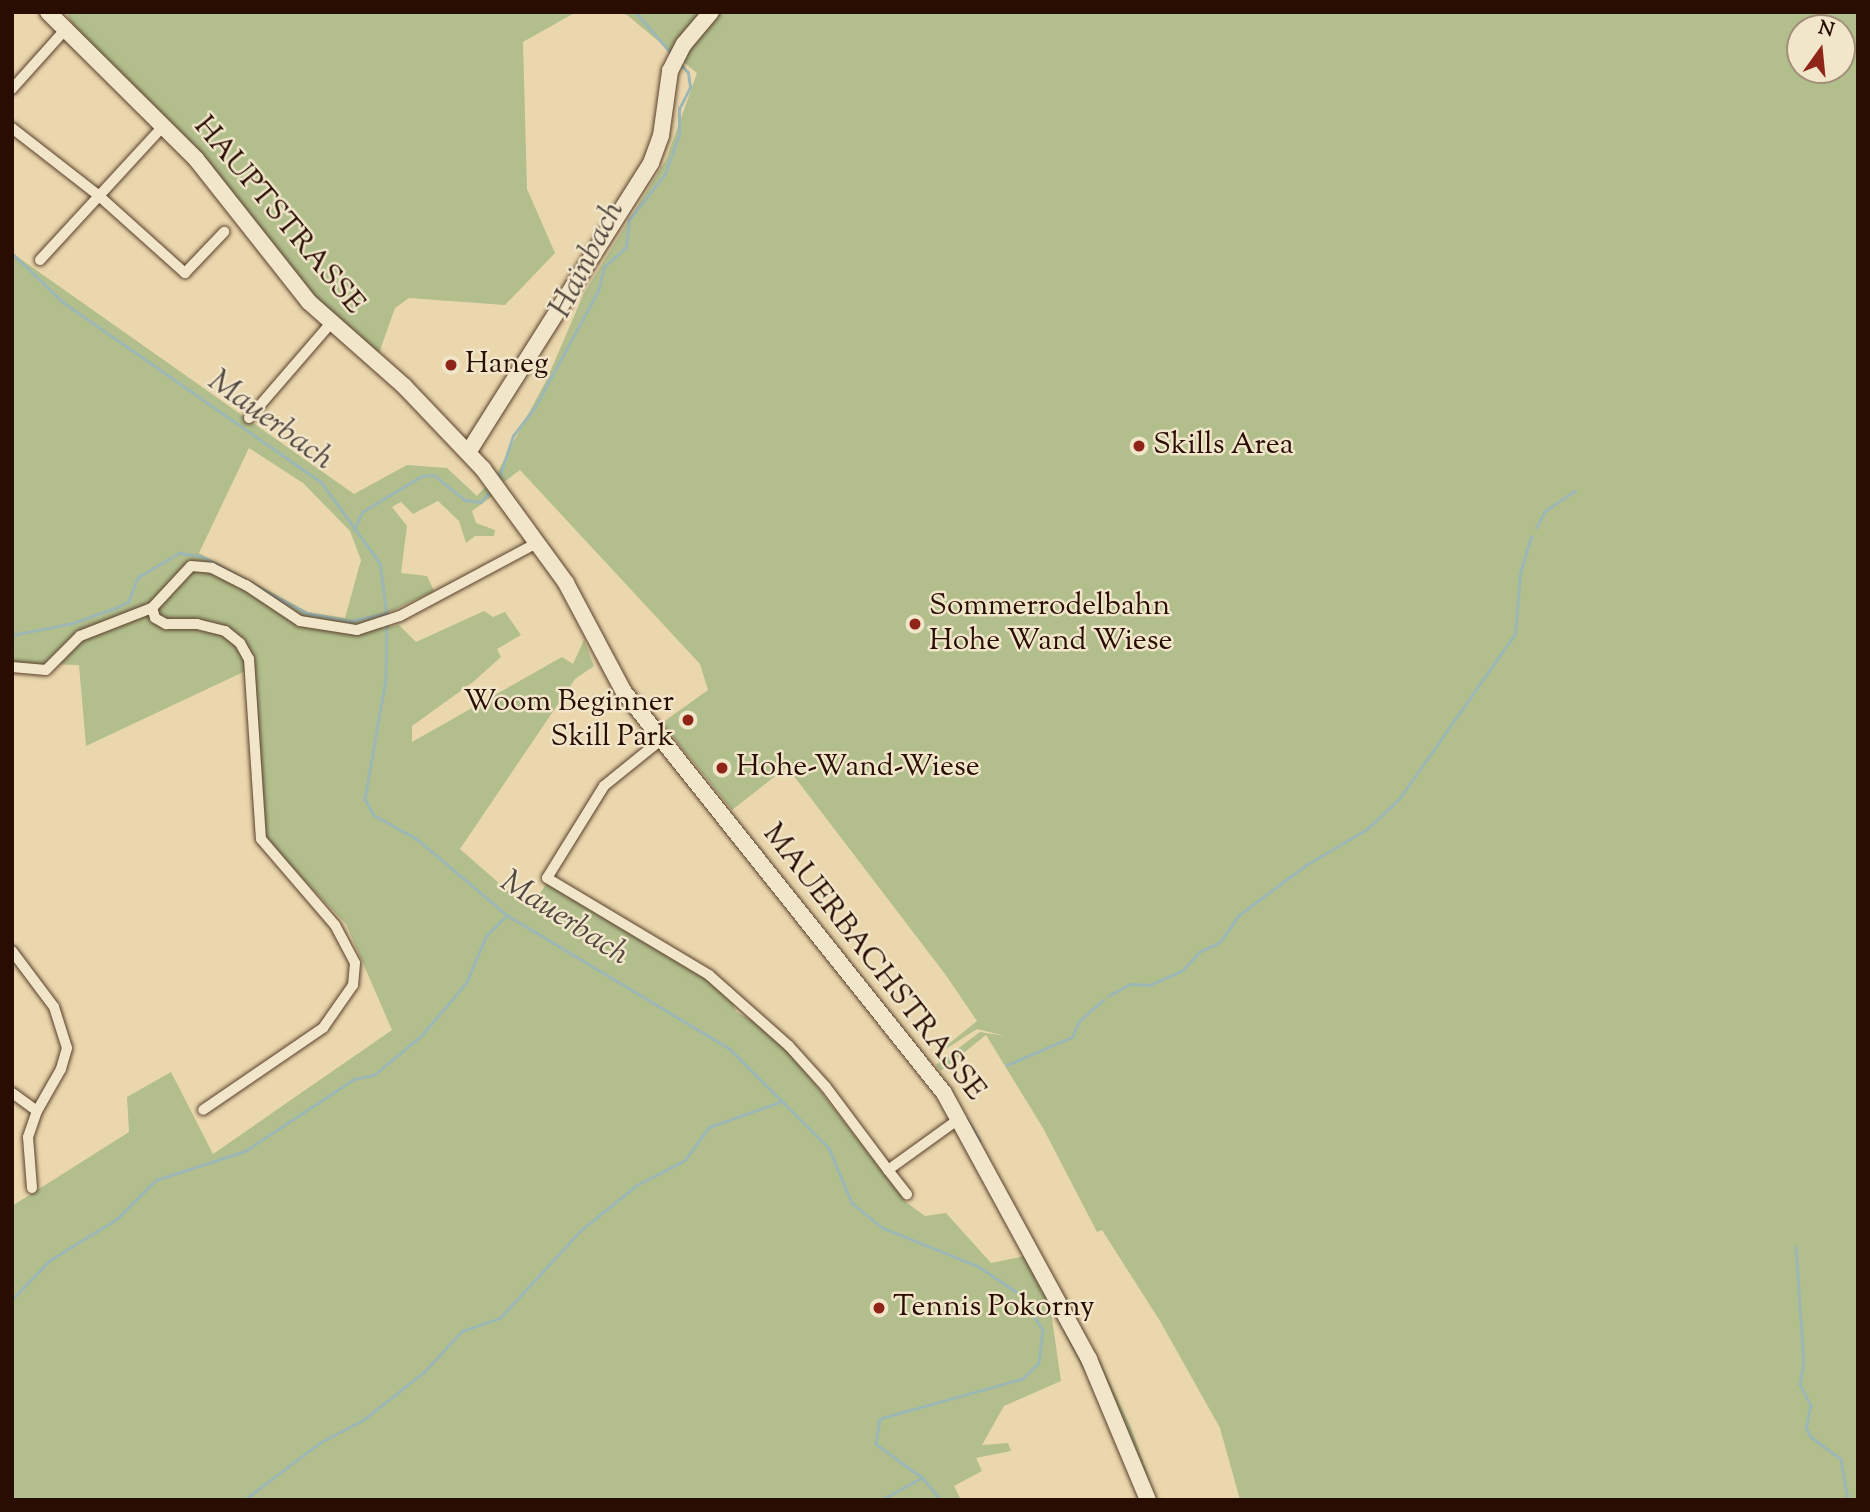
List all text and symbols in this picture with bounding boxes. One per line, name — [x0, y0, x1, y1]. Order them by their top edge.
north arrow — [1786, 14, 1856, 84]
text: N — [1815, 15, 1837, 45]
street label: HAUPTSTRASSE — [185, 110, 371, 322]
water label: Hainbach — [542, 195, 634, 325]
place label: Haneg — [465, 347, 549, 383]
marker: Haneg — [443, 357, 459, 373]
water label: Mauerbach — [200, 363, 340, 479]
place label: Skills Area — [1153, 428, 1294, 464]
marker: Skills Area — [1131, 438, 1147, 454]
place label: Sommerrodelbahn Hohe Wand Wiese — [929, 589, 1173, 660]
marker: Sommerrodelbahn Hohe Wand Wiese — [907, 616, 923, 632]
place label: Woom Beginner Skill Park — [463, 685, 674, 756]
marker: Woom Beginner Skill Park — [680, 712, 696, 728]
place label: Hohe-Wand-Wiese — [736, 750, 980, 786]
marker: Hohe-Wand-Wiese — [714, 760, 730, 776]
street label: MAUERBACHSTRASSE — [754, 817, 992, 1109]
water label: Mauerbach — [493, 863, 635, 975]
place label: Tennis Pokorny — [893, 1290, 1095, 1326]
marker: Tennis Pokorny — [871, 1300, 887, 1316]

